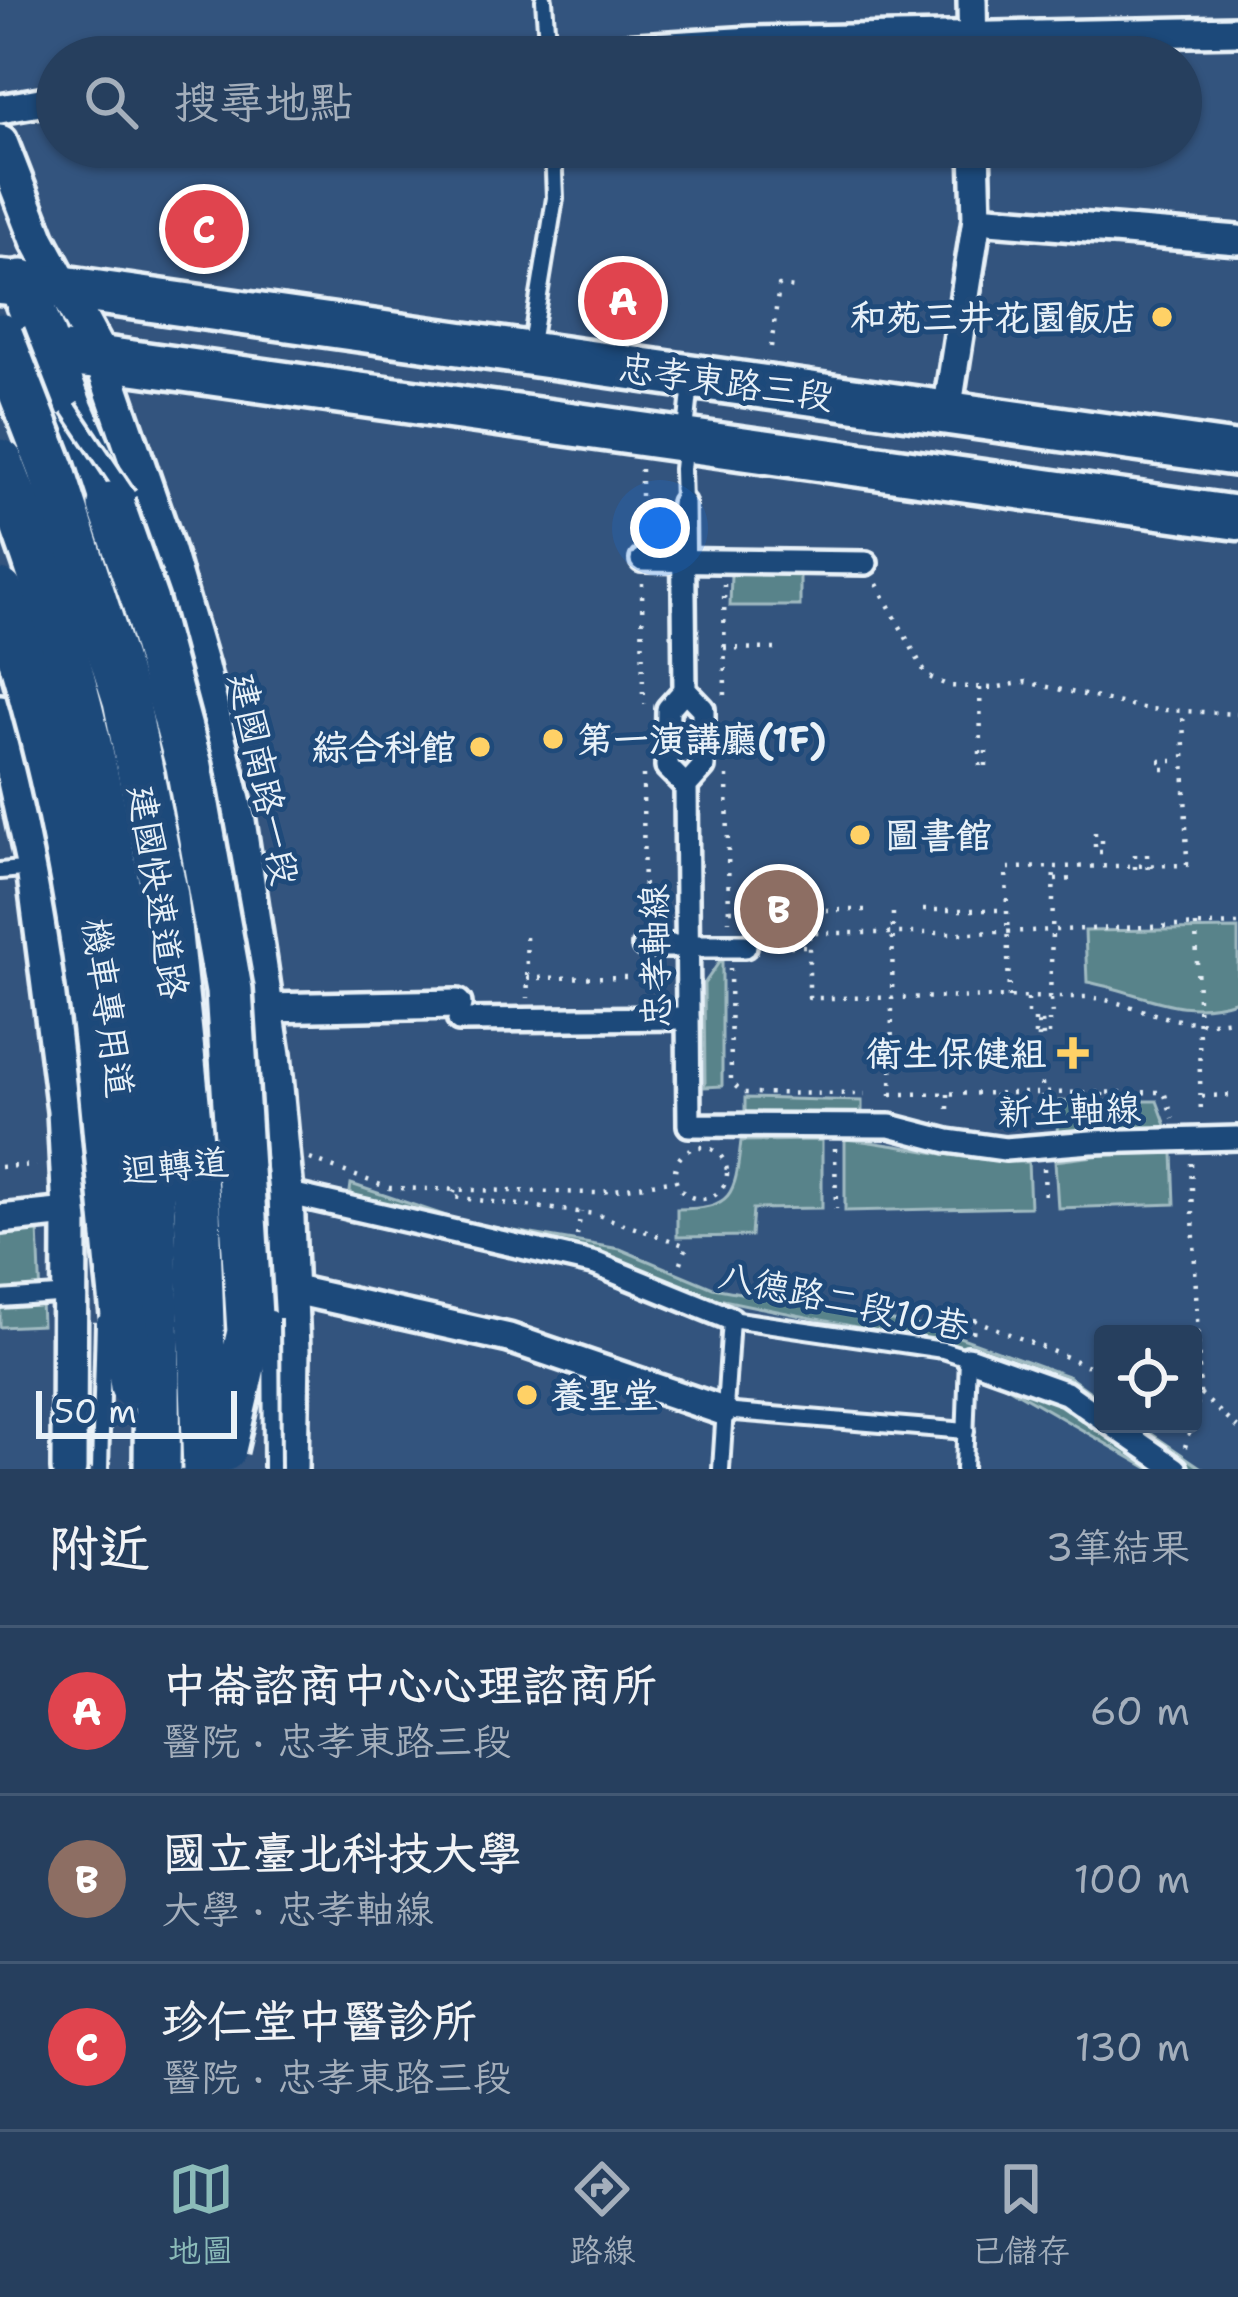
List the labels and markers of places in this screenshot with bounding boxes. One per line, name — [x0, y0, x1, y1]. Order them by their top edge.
pin: C — [165, 184, 243, 274]
pin: A — [584, 256, 662, 346]
place label: 和苑三井花園飯店 — [850, 293, 1138, 342]
marker: 和苑三井花園飯店 — [1149, 304, 1175, 330]
place label: 第一演講廳(1F) — [577, 715, 827, 764]
place label: 綜合科館 — [312, 723, 456, 772]
marker: 第一演講廳(1F) — [540, 726, 566, 752]
marker: 綜合科館 — [467, 734, 493, 760]
place label: 圖書館 — [884, 811, 992, 860]
marker: 圖書館 — [847, 822, 873, 848]
pin: B — [740, 864, 818, 954]
place label: 衛生保健組 — [866, 1029, 1047, 1078]
marker: 衛生保健組 — [1057, 1037, 1089, 1069]
place label: 養聖堂 — [551, 1371, 659, 1420]
marker: 養聖堂 — [514, 1382, 540, 1408]

